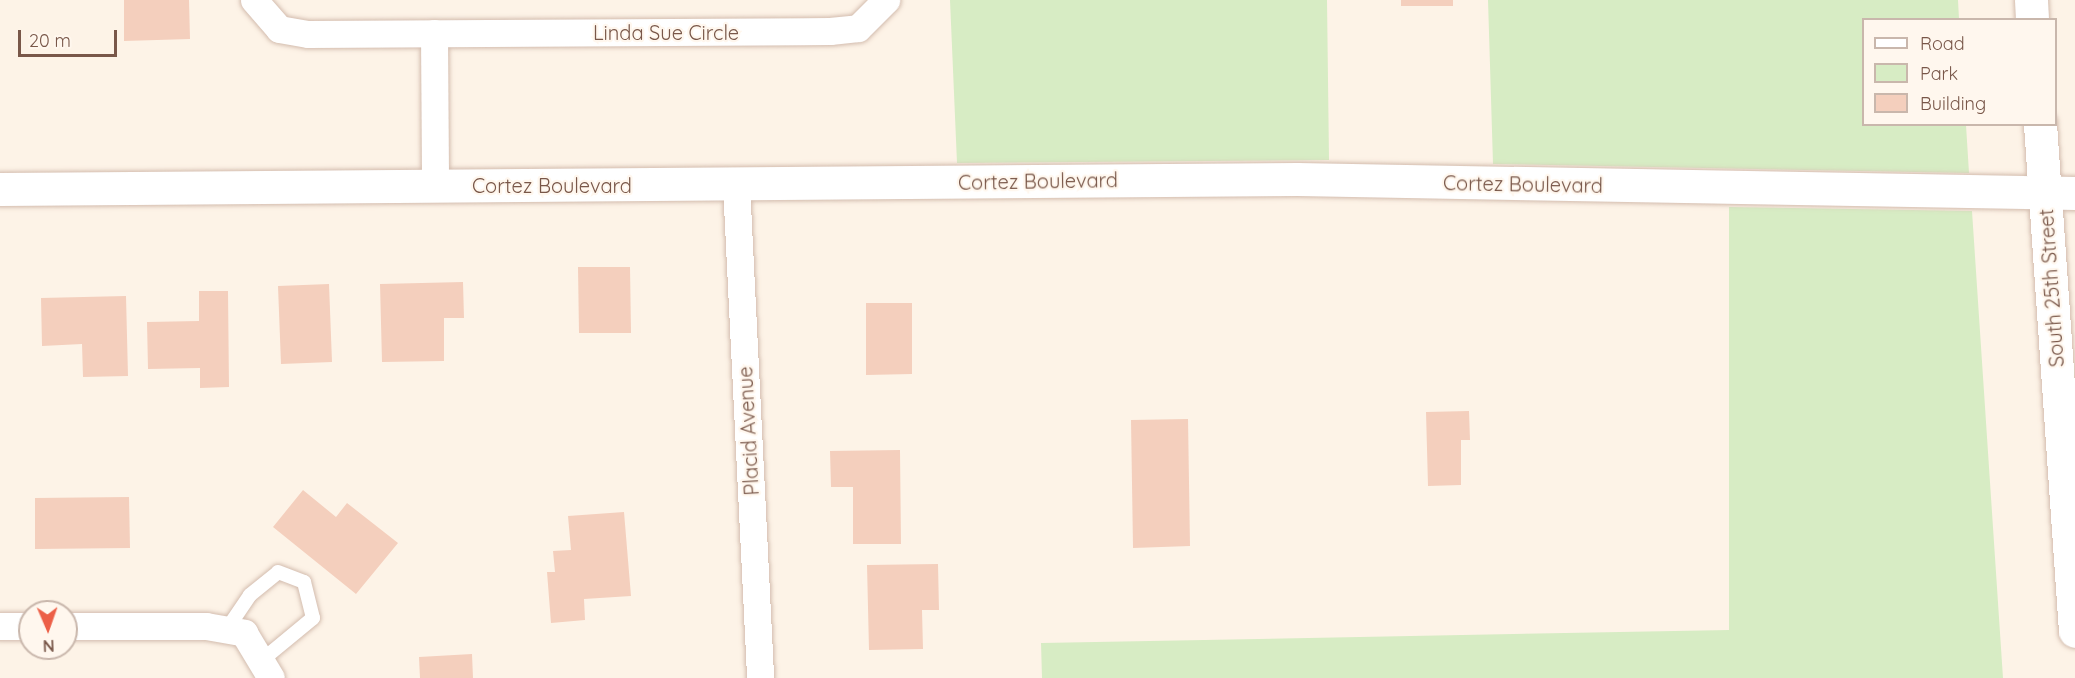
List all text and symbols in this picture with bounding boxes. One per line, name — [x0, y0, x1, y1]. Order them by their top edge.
scale bar — [21, 18, 120, 56]
legend — [1862, 18, 2057, 126]
street label: Linda Sue Circle — [593, 20, 739, 44]
text: 20 m — [29, 29, 71, 52]
text: Road — [1920, 32, 1965, 55]
text: Park — [1920, 62, 1958, 85]
text: Building — [1920, 92, 1986, 115]
street label: Cortez Boulevard — [958, 168, 1118, 194]
street label: Cortez Boulevard — [1443, 171, 1603, 197]
street label: Cortez Boulevard — [472, 173, 632, 197]
street label: South 25th Street — [2033, 208, 2069, 368]
street label: Placid Avenue — [733, 366, 763, 496]
north arrow — [18, 600, 78, 660]
text: N — [42, 636, 55, 656]

